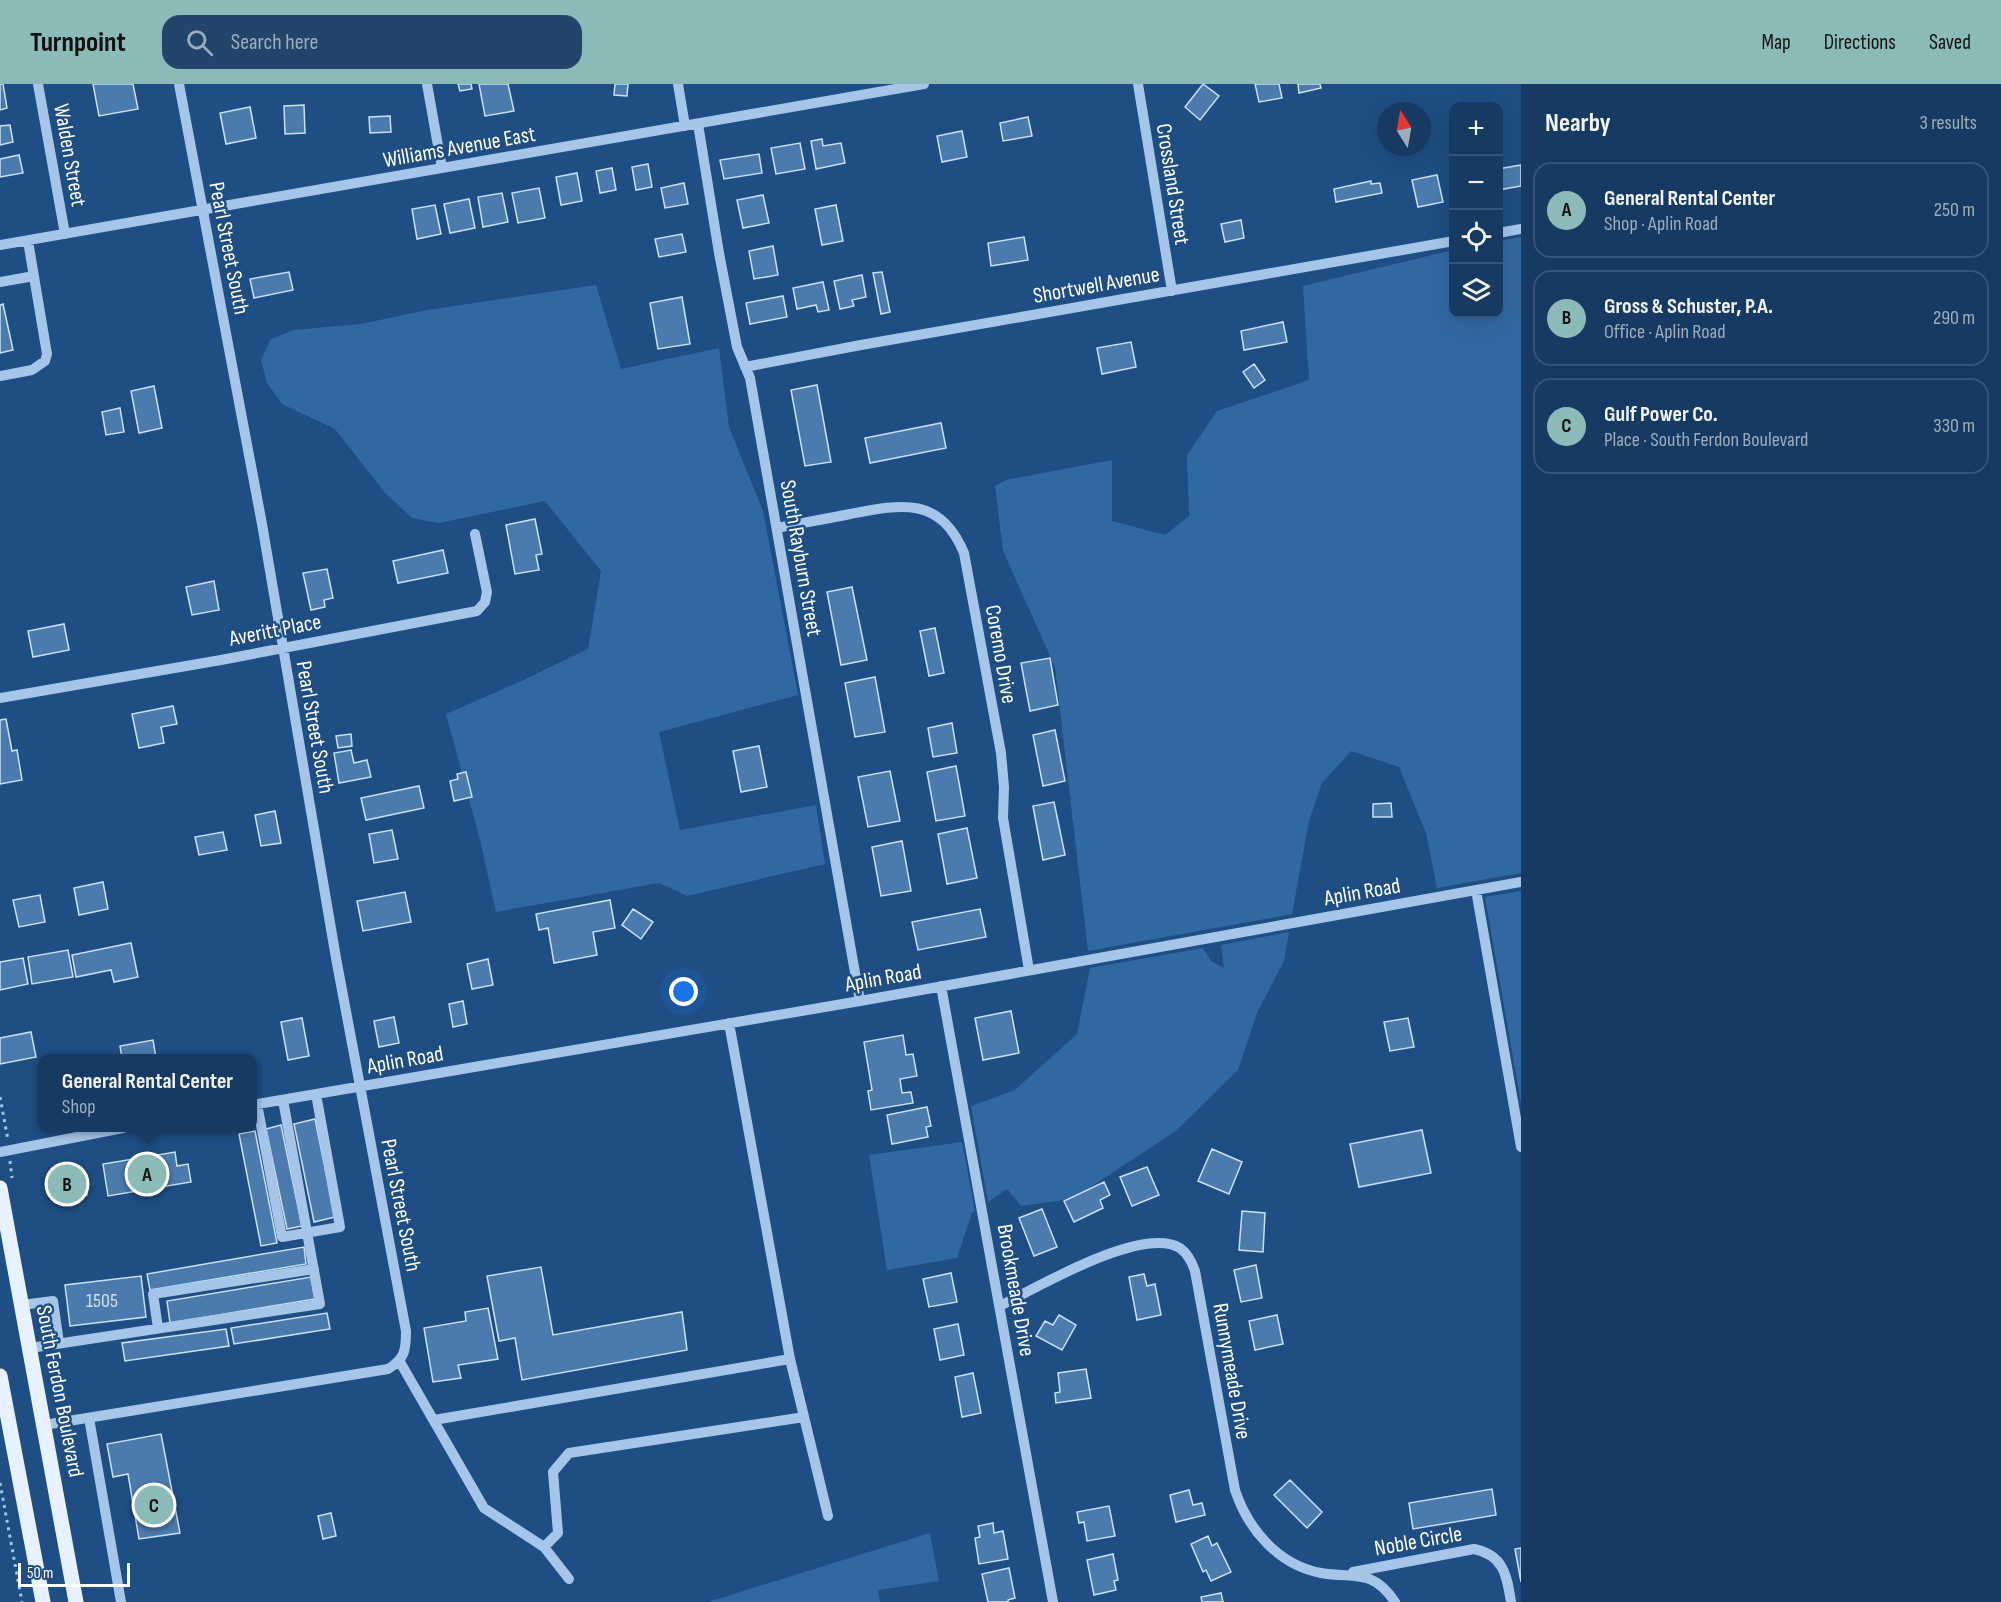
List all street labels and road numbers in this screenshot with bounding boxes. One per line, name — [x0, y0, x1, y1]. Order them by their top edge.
street label: Walden Street — [47, 102, 92, 209]
street label: Williams Avenue East — [381, 121, 538, 174]
street label: Crossland Street — [1150, 122, 1195, 247]
street label: Pearl Street South — [202, 180, 255, 317]
street label: Shortwell Avenue — [1031, 261, 1162, 310]
street label: South Rayburn Street — [774, 478, 828, 639]
street label: Coremo Drive — [979, 603, 1022, 706]
street label: Averitt Place — [226, 608, 324, 653]
street label: Pearl Street South — [290, 659, 339, 796]
street label: Aplin Road — [1321, 872, 1403, 913]
street label: Aplin Road — [842, 958, 924, 999]
street label: Aplin Road — [364, 1040, 446, 1081]
street label: Pearl Street South — [374, 1137, 427, 1274]
street label: Brookmeade Drive — [991, 1222, 1040, 1358]
street label: Runnymeade Drive — [1206, 1301, 1257, 1442]
street label: South Ferdon Boulevard — [30, 1303, 89, 1479]
street label: Noble Circle — [1372, 1521, 1464, 1562]

